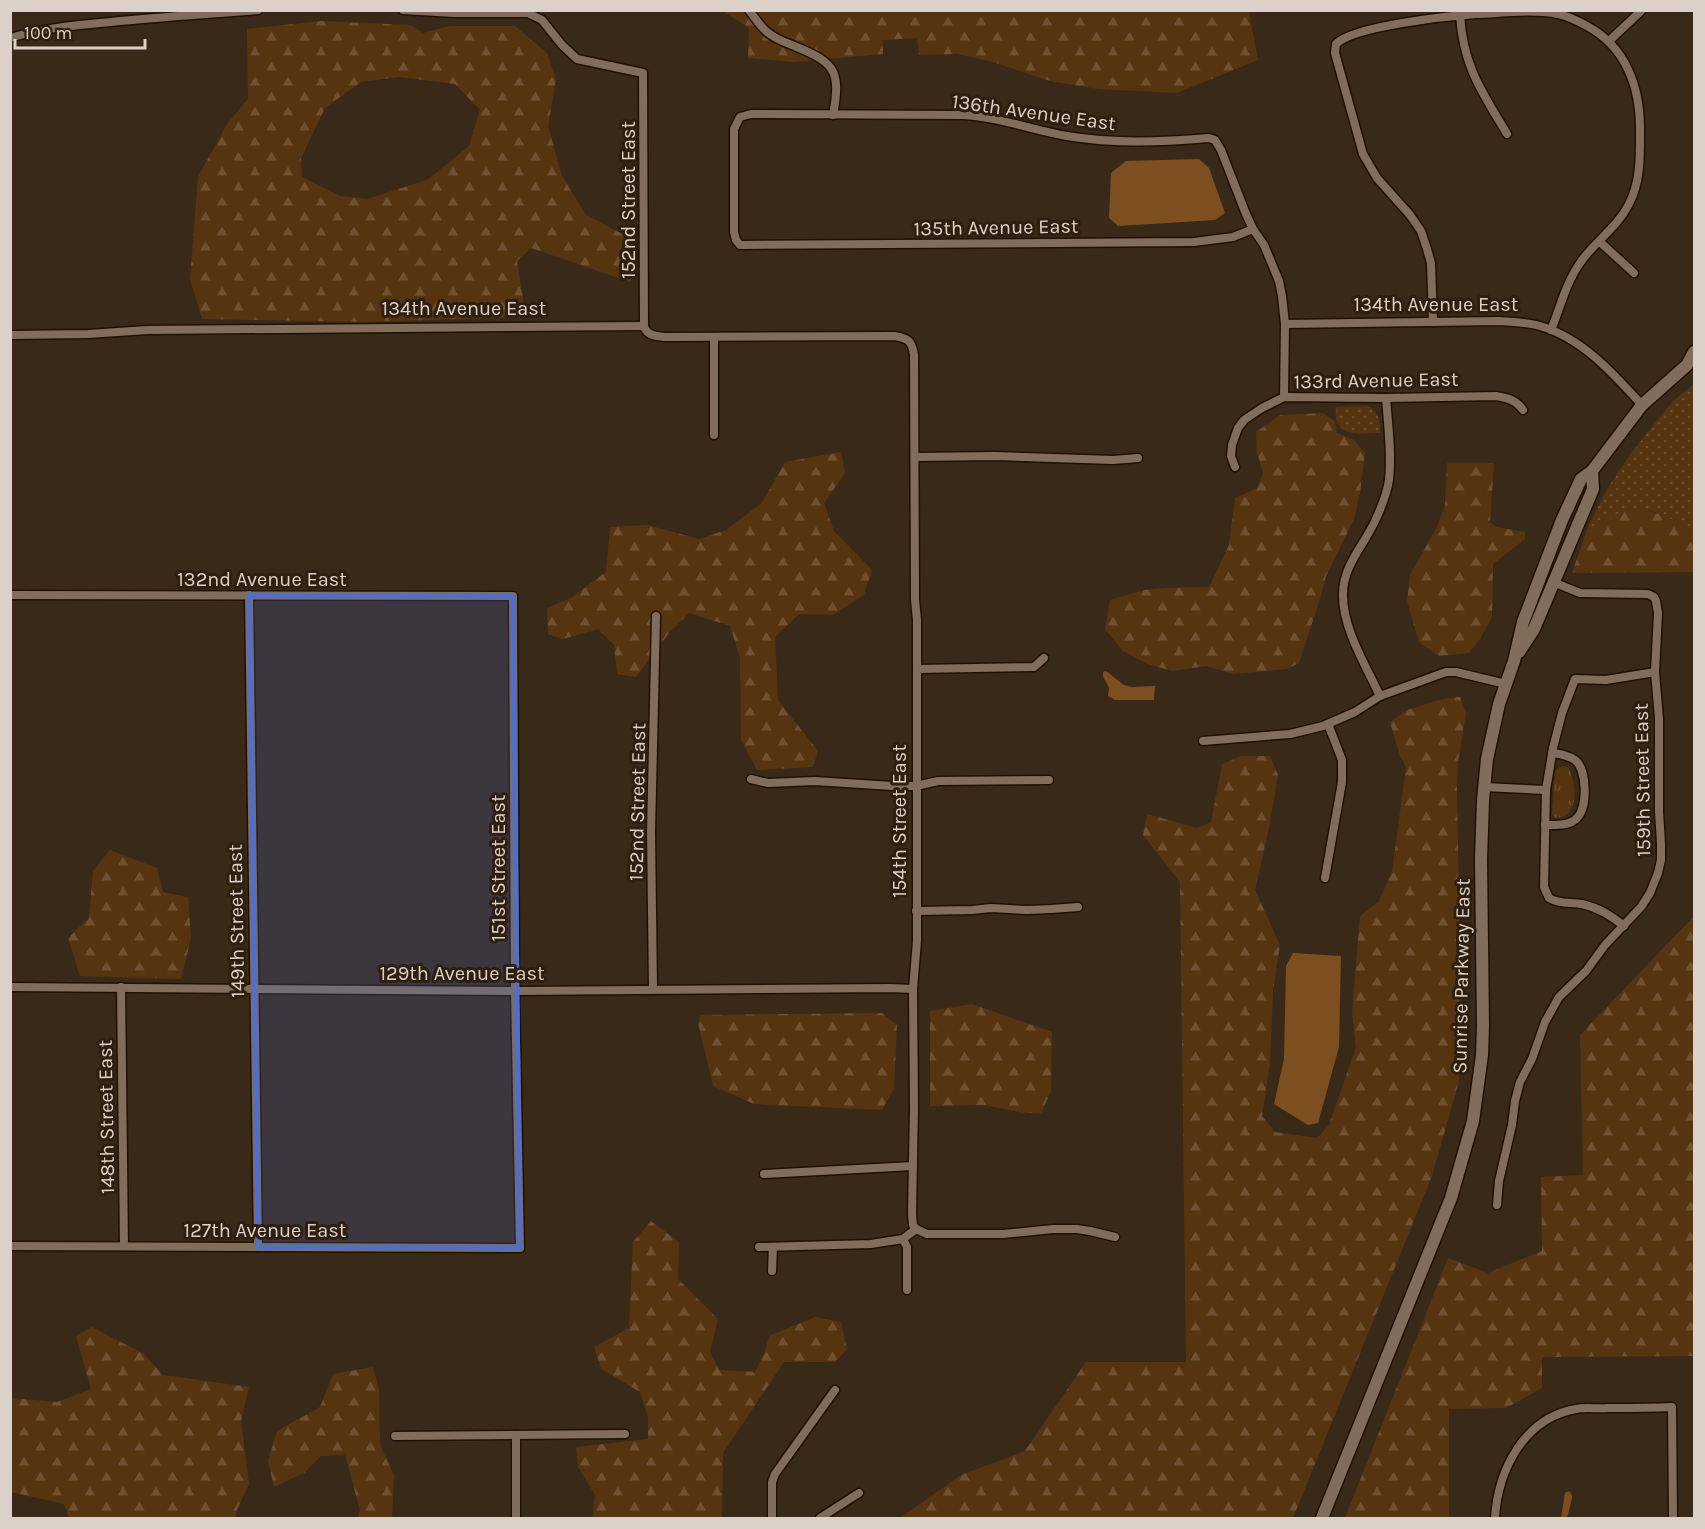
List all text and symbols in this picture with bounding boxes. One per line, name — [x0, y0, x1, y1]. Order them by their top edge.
scale bar — [15, 12, 146, 50]
text: 100 m — [24, 22, 72, 44]
street label: 136th Avenue East — [951, 90, 1118, 135]
street label: 152nd Street East — [617, 120, 640, 279]
street label: 135th Avenue East — [913, 215, 1079, 240]
street label: 134th Avenue East — [1354, 293, 1519, 316]
street label: 134th Avenue East — [382, 297, 547, 320]
street label: 133rd Avenue East — [1293, 368, 1459, 393]
street label: 132nd Avenue East — [177, 568, 347, 591]
street label: 159th Street East — [1630, 702, 1655, 857]
street label: 152nd Street East — [625, 722, 650, 881]
street label: 154th Street East — [888, 744, 911, 898]
street label: 151st Street East — [487, 794, 510, 942]
street label: 149th Street East — [224, 844, 249, 998]
street label: Sunrise Parkway East — [1448, 878, 1475, 1074]
street label: 129th Avenue East — [380, 962, 545, 985]
street label: 148th Street East — [94, 1039, 119, 1194]
street label: 127th Avenue East — [184, 1219, 347, 1242]

